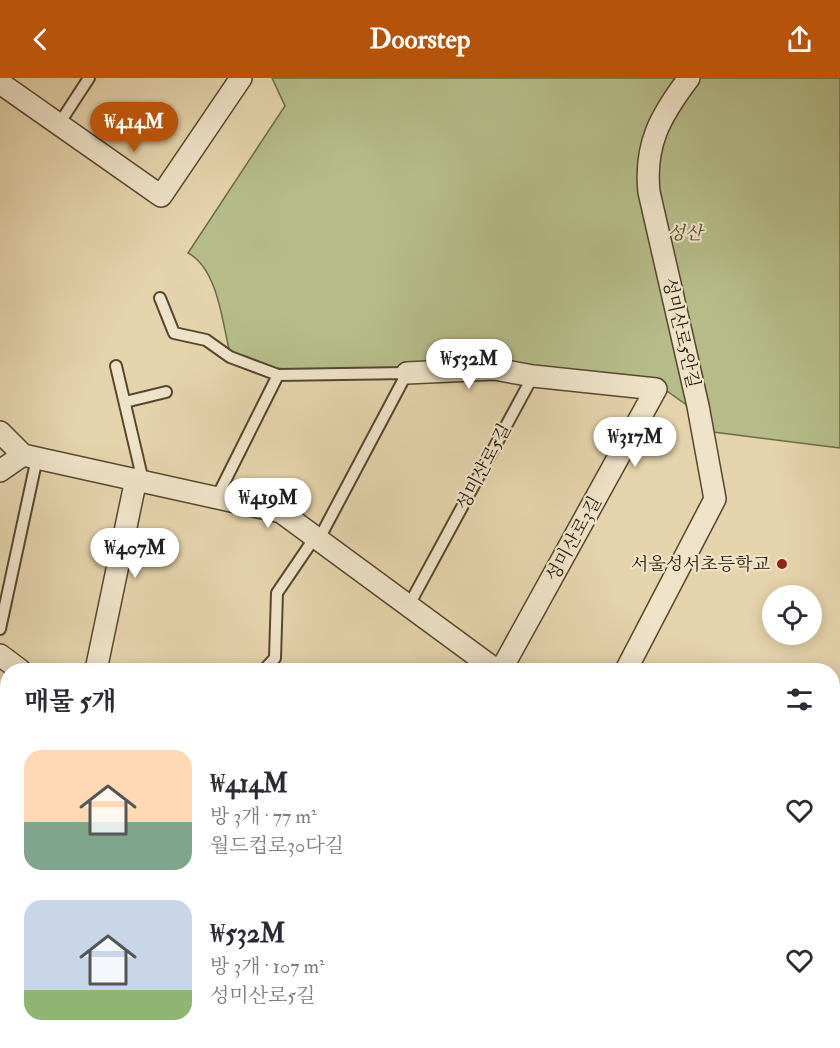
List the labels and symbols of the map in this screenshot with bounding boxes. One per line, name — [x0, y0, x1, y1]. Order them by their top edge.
pin: ₩414M — [92, 102, 176, 153]
park label: 성산 — [668, 222, 705, 245]
street label: 성미산로5안길 — [657, 276, 705, 390]
pin: ₩532M — [427, 339, 511, 390]
pin: ₩317M — [593, 417, 677, 468]
street label: 성미산로5길 — [452, 420, 516, 514]
pin: ₩419M — [226, 478, 310, 529]
street label: 성미산로3길 — [541, 492, 607, 586]
pin: ₩407M — [93, 528, 177, 579]
place label: 서울성서초등학교 — [631, 553, 771, 576]
marker: 서울성서초등학교 — [775, 557, 789, 571]

